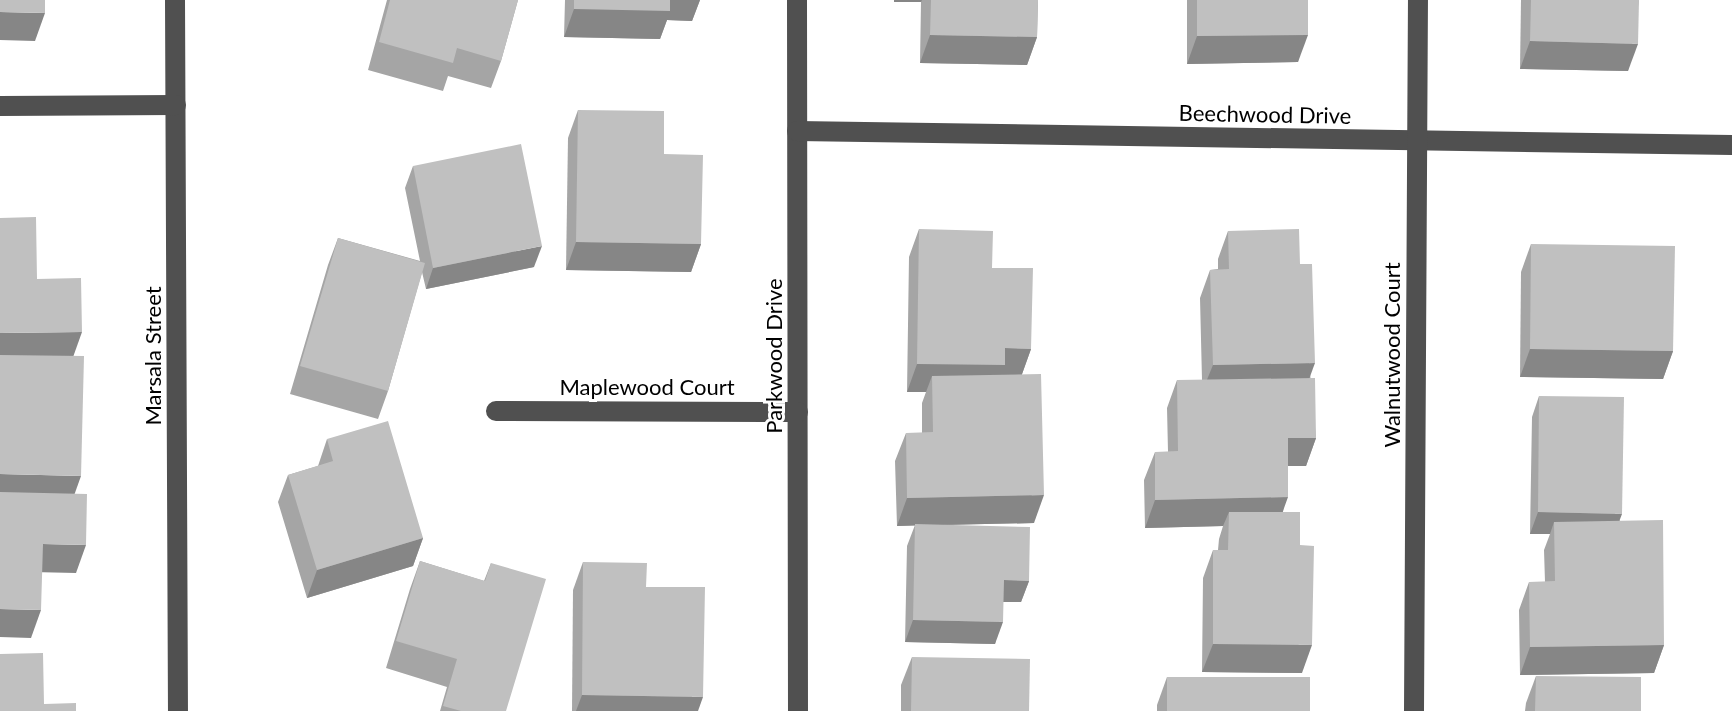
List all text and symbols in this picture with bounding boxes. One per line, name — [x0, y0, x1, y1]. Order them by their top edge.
street label: Beechwood Drive — [1179, 99, 1351, 129]
street label: Walnutwood Court — [1379, 262, 1405, 448]
street label: Parkwood Drive — [761, 278, 787, 434]
street label: Marsala Street — [140, 286, 166, 426]
street label: Maplewood Court — [559, 374, 735, 400]

